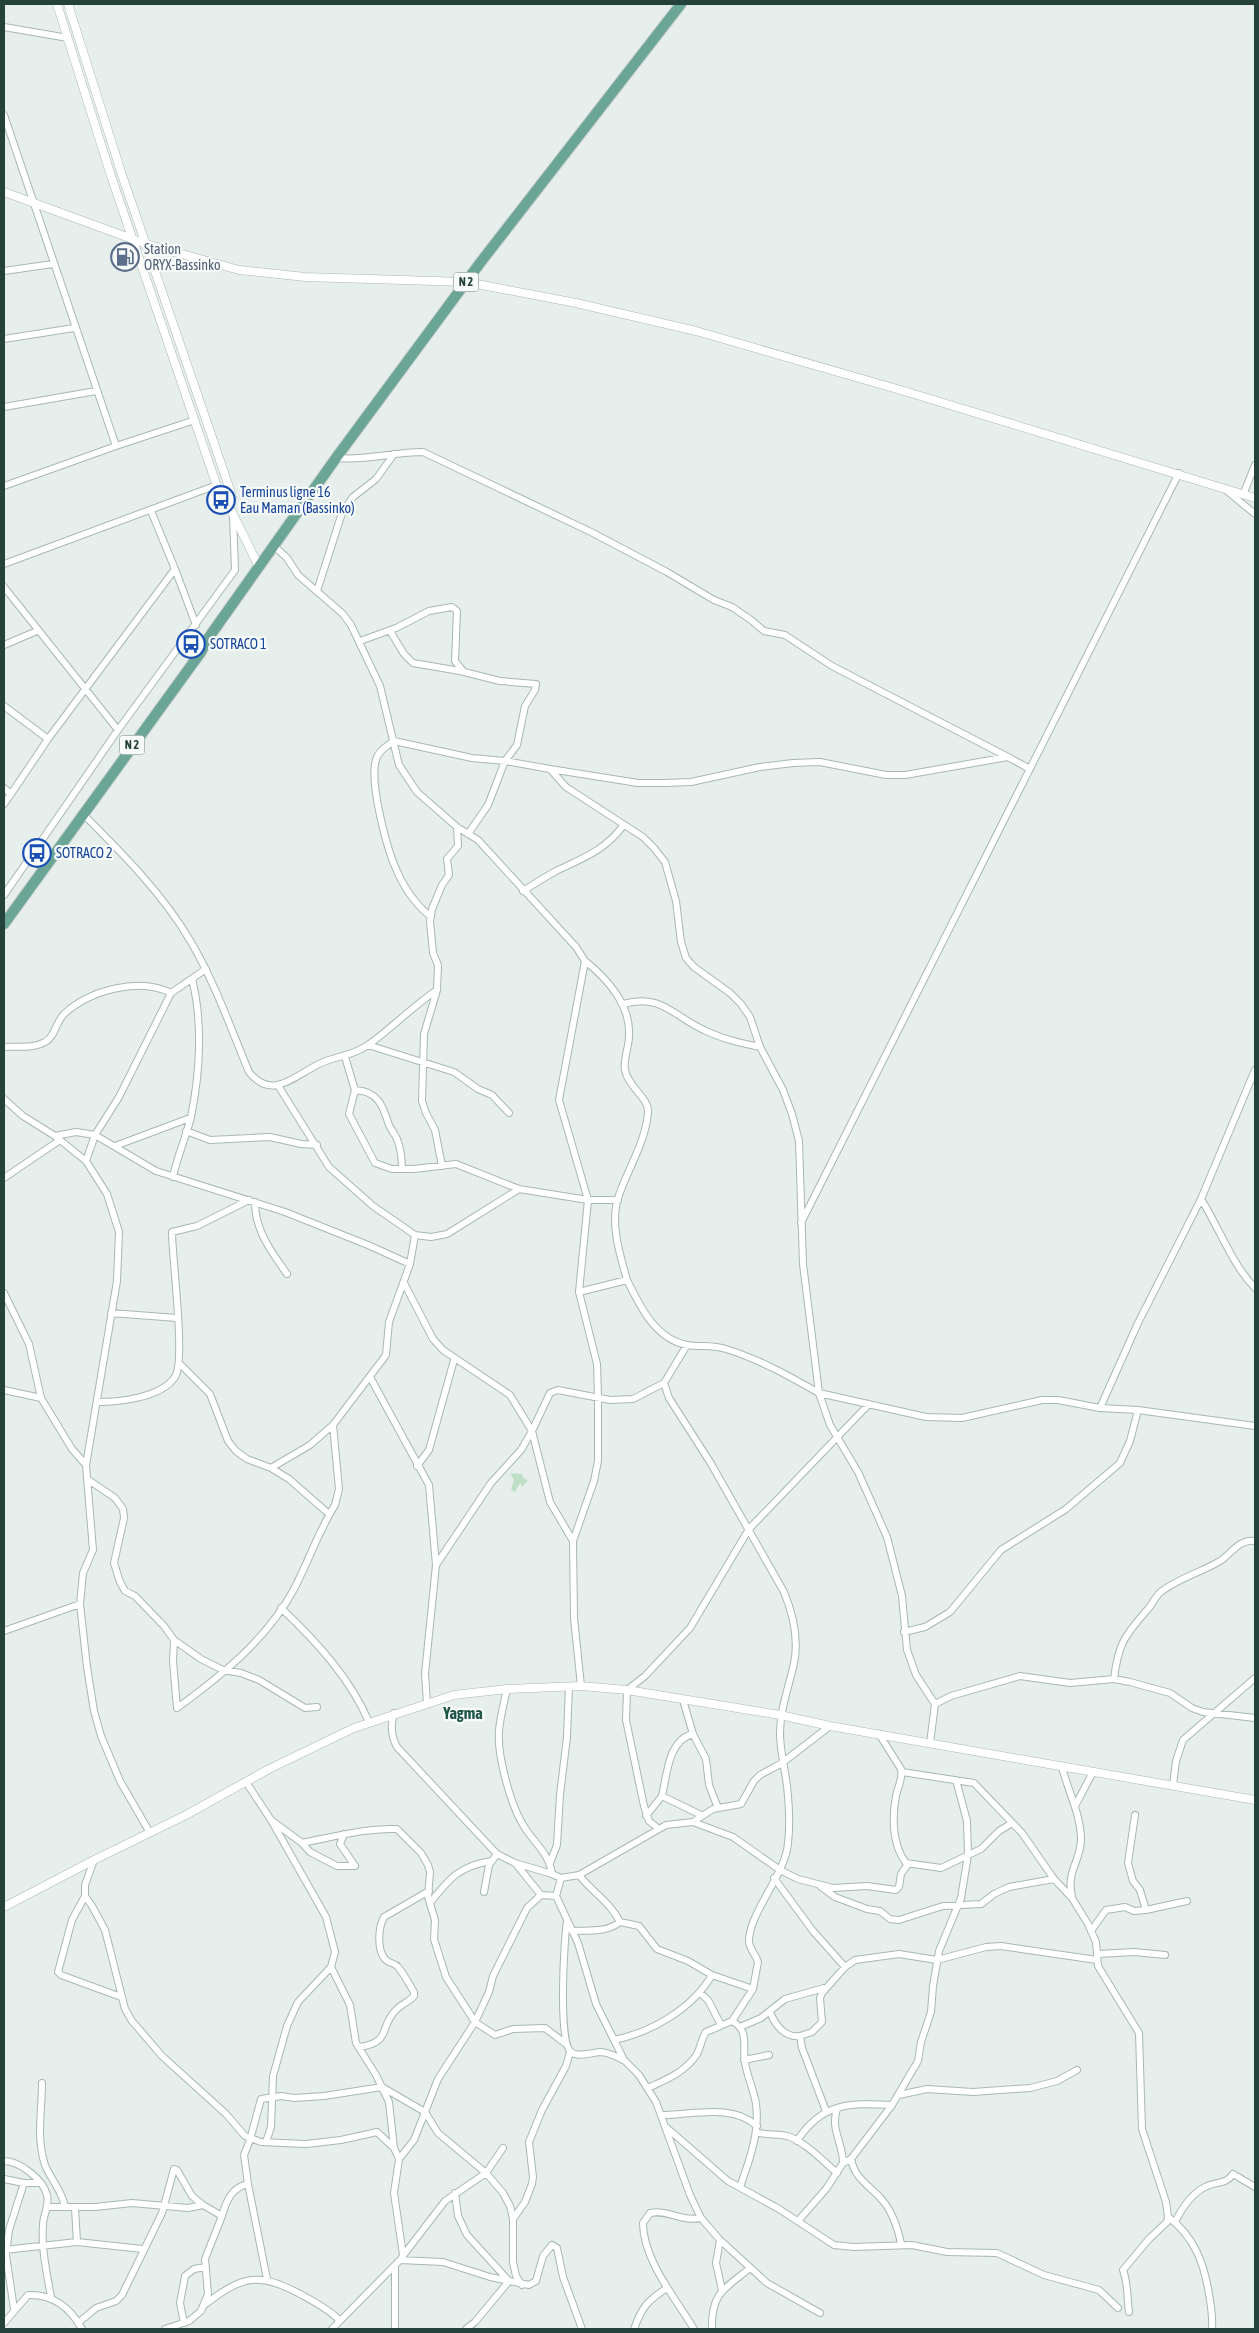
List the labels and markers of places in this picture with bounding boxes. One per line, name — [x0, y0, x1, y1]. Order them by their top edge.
place label: Station ORYX-Bassinko — [144, 241, 221, 273]
fuel station icon: Station ORYX-Bassinko — [110, 242, 140, 272]
place label: Terminus ligne 16 Eau Maman (Bassinko) — [240, 484, 355, 516]
bus stop icon: Terminus ligne 16 Eau Maman (Bassinko) — [206, 485, 236, 515]
bus stop icon: SOTRACO 1 — [176, 629, 206, 659]
place label: SOTRACO 1 — [210, 636, 266, 652]
bus stop icon: SOTRACO 2 — [22, 838, 52, 868]
place label: SOTRACO 2 — [56, 845, 112, 861]

